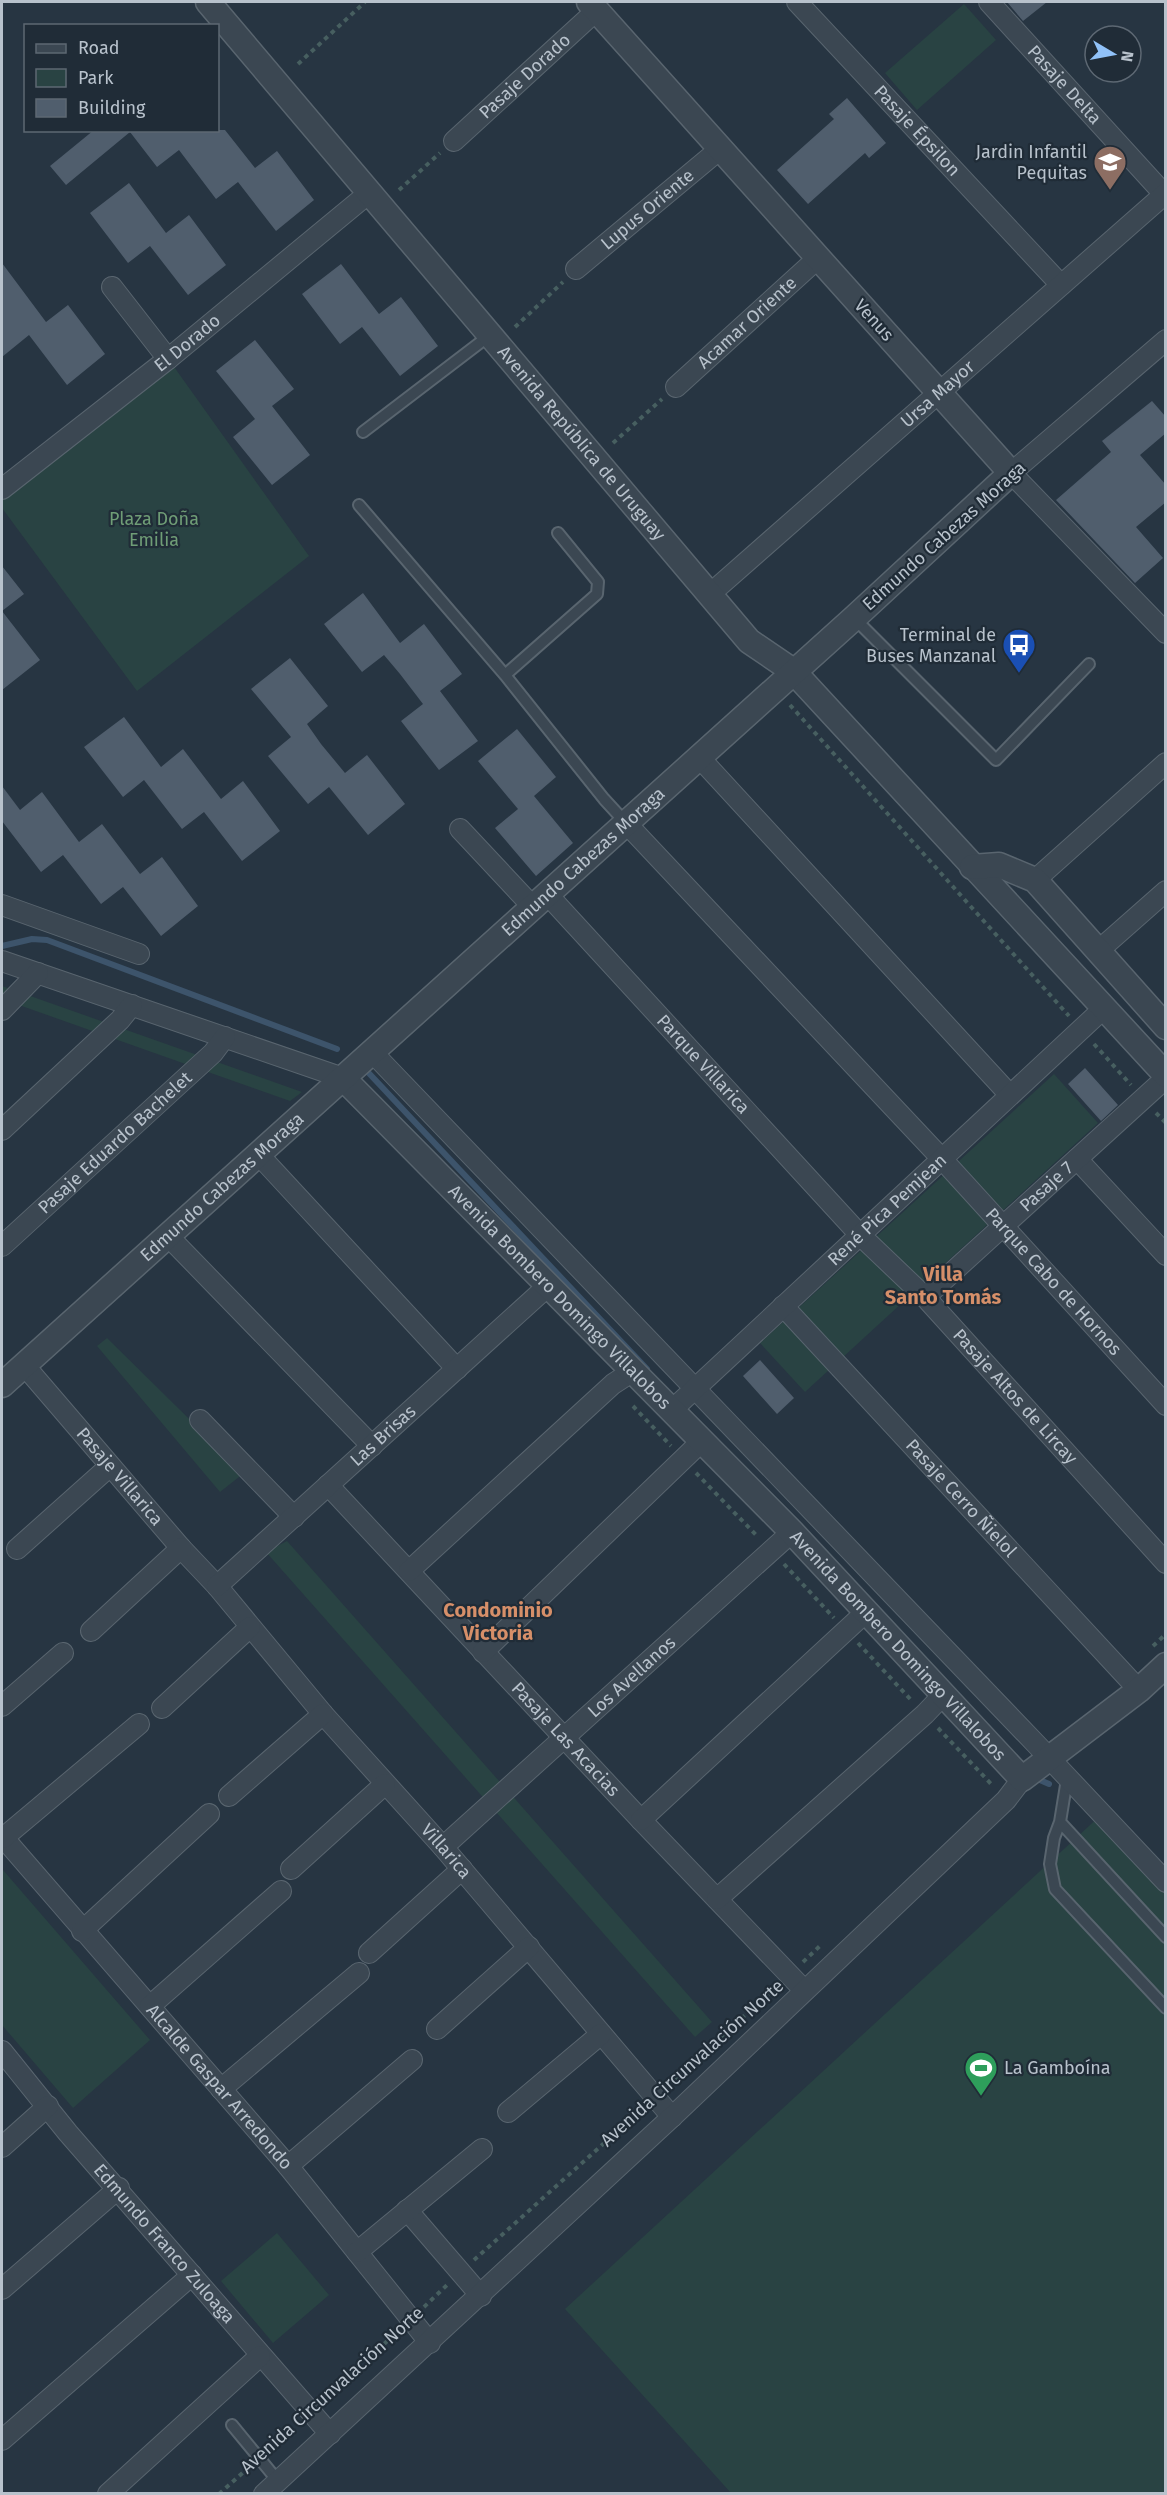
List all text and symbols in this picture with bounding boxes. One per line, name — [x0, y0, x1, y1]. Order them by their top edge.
legend — [24, 24, 219, 132]
north arrow — [1083, 24, 1143, 84]
street label: Pasaje Dorado — [475, 29, 575, 123]
text: Road — [78, 37, 120, 59]
street label: Pasaje Delta — [1023, 41, 1106, 129]
text: N — [1117, 50, 1138, 63]
text: Park — [78, 67, 114, 89]
street label: Pasaje Épsilon — [869, 81, 965, 181]
text: Building — [78, 97, 146, 119]
place label: Jardin Infantil Pequitas — [975, 141, 1087, 184]
school or university icon: Jardin Infantil Pequitas — [1092, 144, 1128, 191]
street label: Lupus Oriente — [596, 164, 698, 255]
street label: Acamar Oriente — [693, 272, 801, 373]
street label: Venus — [849, 295, 899, 345]
street label: El Dorado — [150, 309, 225, 377]
street label: Avenida República de Uruguay — [493, 341, 670, 545]
street label: Ursa Mayor — [896, 355, 979, 432]
street label: Edmundo Cabezas Moraga — [858, 457, 1030, 615]
park label: Plaza Doña Emilia — [109, 508, 199, 551]
place label: Terminal de Buses Manzanal — [866, 624, 996, 667]
bus stop icon: Terminal de Buses Manzanal — [1001, 627, 1037, 674]
street label: Edmundo Cabezas Moraga — [497, 783, 669, 941]
street label: Parque Villarica — [652, 1010, 754, 1118]
street label: Pasaje Eduardo Bachelet — [33, 1067, 197, 1219]
street label: Edmundo Cabezas Moraga — [136, 1108, 308, 1266]
street label: René Pica Pemjean — [823, 1149, 951, 1270]
street label: Pasaje 7 — [1015, 1157, 1078, 1217]
street label: Avenida Bombero Domingo Villalobos — [444, 1180, 675, 1414]
street label: Parque Cabo de Hornos — [981, 1203, 1126, 1360]
district label: Villa Santo Tomás — [885, 1262, 1002, 1309]
street label: Pasaje Altos de Lircay — [948, 1324, 1082, 1469]
street label: Las Brisas — [346, 1400, 420, 1471]
street label: Pasaje Villarica — [72, 1423, 168, 1530]
street label: Pasaje Cerro Ñielol — [901, 1435, 1021, 1562]
street label: Avenida Bombero Domingo Villalobos — [785, 1526, 1011, 1766]
district label: Condominio Victoria — [443, 1598, 553, 1645]
street label: Los Avellanos — [583, 1631, 680, 1722]
street label: Pasaje Las Acacias — [507, 1678, 624, 1801]
street label: Villarica — [416, 1819, 476, 1883]
street label: Avenida Circunvalación Norte — [596, 1975, 788, 2151]
street label: Alcalde Gaspar Arredondo — [142, 2000, 297, 2174]
sports icon: La Gamboína — [963, 2050, 999, 2097]
place label: La Gamboína — [1004, 2057, 1111, 2079]
street label: Edmundo Franco Zuloaga — [89, 2159, 240, 2328]
street label: Avenida Circunvalación Norte — [236, 2302, 428, 2478]

